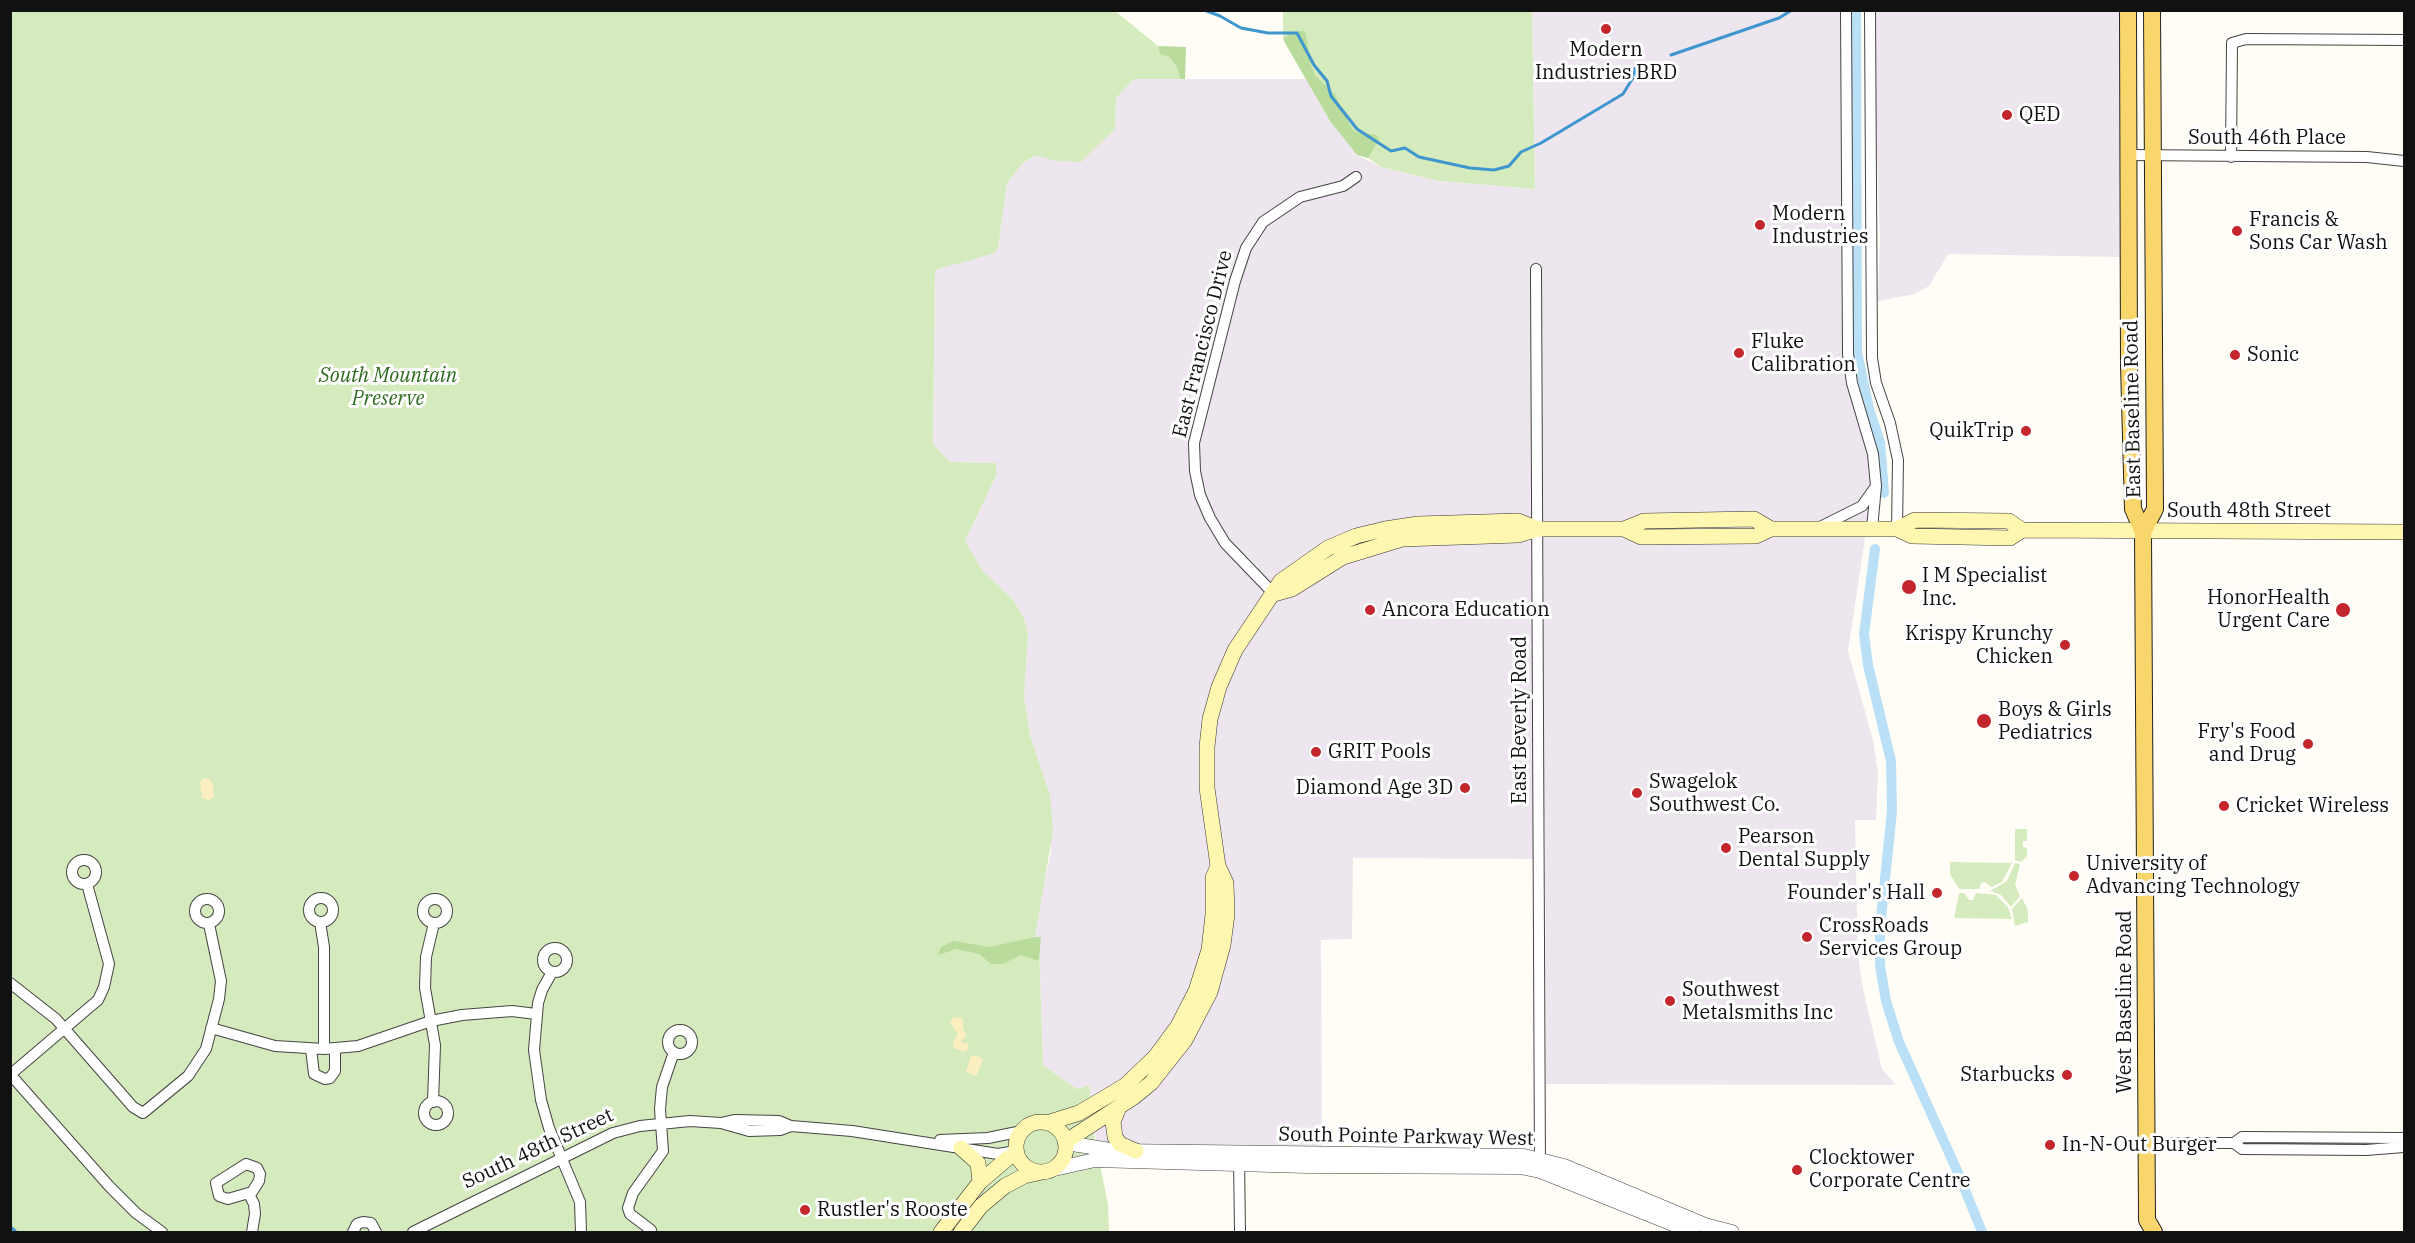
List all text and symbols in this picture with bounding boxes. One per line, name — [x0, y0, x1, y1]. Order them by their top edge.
marker: Modern Industries BRD — [1599, 22, 1613, 36]
place label: Modern Industries BRD — [1535, 38, 1677, 85]
place label: QED — [2019, 103, 2060, 127]
marker: QED — [2000, 108, 2014, 122]
street label: South 46th Place — [2188, 126, 2346, 150]
place label: Modern Industries — [1772, 202, 1869, 249]
place label: Francis & Sons Car Wash — [2249, 208, 2388, 255]
marker: Modern Industries — [1753, 218, 1767, 232]
marker: Francis & Sons Car Wash — [2230, 224, 2244, 238]
street label: East Francisco Drive — [1168, 248, 1238, 440]
street label: East Baseline Road — [2119, 320, 2147, 498]
place label: Fluke Calibration — [1751, 330, 1856, 377]
place label: Sonic — [2247, 343, 2299, 367]
marker: Fluke Calibration — [1732, 346, 1746, 360]
marker: Sonic — [2228, 348, 2242, 362]
park label: South Mountain Preserve — [319, 364, 457, 411]
place label: QuikTrip — [1929, 419, 2014, 443]
marker: QuikTrip — [2019, 424, 2033, 438]
street label: South 48th Street — [2167, 499, 2331, 523]
place label: I M Specialist Inc. — [1922, 564, 2047, 611]
marker: I M Specialist Inc. — [1900, 578, 1918, 596]
place label: HonorHealth Urgent Care — [2207, 586, 2330, 633]
place label: Ancora Education — [1382, 598, 1550, 622]
marker: HonorHealth Urgent Care — [2334, 601, 2352, 619]
marker: Ancora Education — [1363, 603, 1377, 617]
place label: Krispy Krunchy Chicken — [1905, 622, 2053, 669]
street label: East Beverly Road — [1508, 636, 1532, 804]
marker: Krispy Krunchy Chicken — [2058, 638, 2072, 652]
place label: Boys & Girls Pediatrics — [1998, 698, 2112, 745]
marker: Boys & Girls Pediatrics — [1975, 712, 1993, 730]
place label: Fry's Food and Drug — [2197, 720, 2296, 767]
marker: Fry's Food and Drug — [2301, 737, 2315, 751]
place label: GRIT Pools — [1328, 740, 1431, 764]
marker: GRIT Pools — [1309, 745, 1323, 759]
place label: Swagelok Southwest Co. — [1649, 770, 1780, 817]
place label: Diamond Age 3D — [1296, 776, 1453, 800]
marker: Diamond Age 3D — [1458, 781, 1472, 795]
marker: Swagelok Southwest Co. — [1630, 786, 1644, 800]
place label: Cricket Wireless — [2236, 794, 2389, 818]
marker: Cricket Wireless — [2217, 799, 2231, 813]
place label: Pearson Dental Supply — [1738, 825, 1870, 872]
marker: Pearson Dental Supply — [1719, 841, 1733, 855]
place label: University of Advancing Technology — [2086, 852, 2300, 899]
marker: University of Advancing Technology — [2067, 869, 2081, 883]
place label: Founder's Hall — [1787, 881, 1925, 905]
marker: Founder's Hall — [1930, 886, 1944, 900]
street label: West Baseline Road — [2113, 910, 2137, 1094]
place label: CrossRoads Services Group — [1819, 914, 1962, 961]
marker: CrossRoads Services Group — [1800, 930, 1814, 944]
place label: Southwest Metalsmiths Inc — [1682, 978, 1833, 1025]
marker: Southwest Metalsmiths Inc — [1663, 994, 1677, 1008]
place label: Starbucks — [1960, 1063, 2055, 1087]
marker: Starbucks — [2060, 1068, 2074, 1082]
street label: South 48th Street — [459, 1103, 617, 1195]
street label: South Pointe Parkway West — [1278, 1123, 1534, 1151]
place label: In-N-Out Burger — [2062, 1133, 2217, 1157]
marker: In-N-Out Burger — [2043, 1138, 2057, 1152]
place label: Clocktower Corporate Centre — [1809, 1146, 1971, 1193]
marker: Clocktower Corporate Centre — [1790, 1163, 1804, 1177]
place label: Rustler's Rooste — [817, 1198, 968, 1222]
marker: Rustler's Rooste — [798, 1203, 812, 1217]

